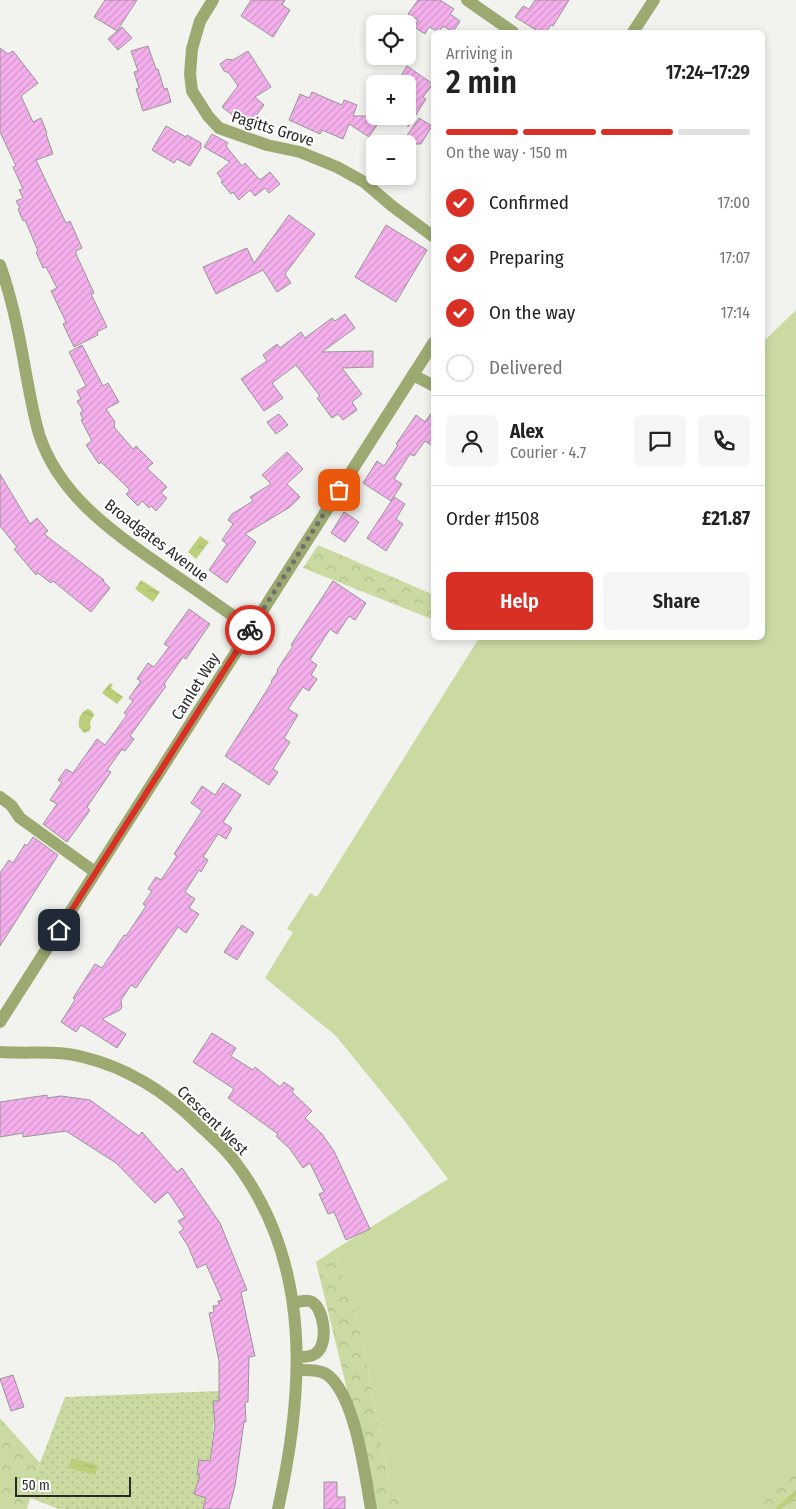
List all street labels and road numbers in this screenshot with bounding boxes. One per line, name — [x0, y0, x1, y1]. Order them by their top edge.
street label: Pagitts Grove — [229, 107, 317, 150]
street label: Broadgates Avenue — [101, 495, 212, 586]
street label: Camlet Way — [167, 649, 224, 723]
street label: Crescent West — [173, 1082, 253, 1159]

